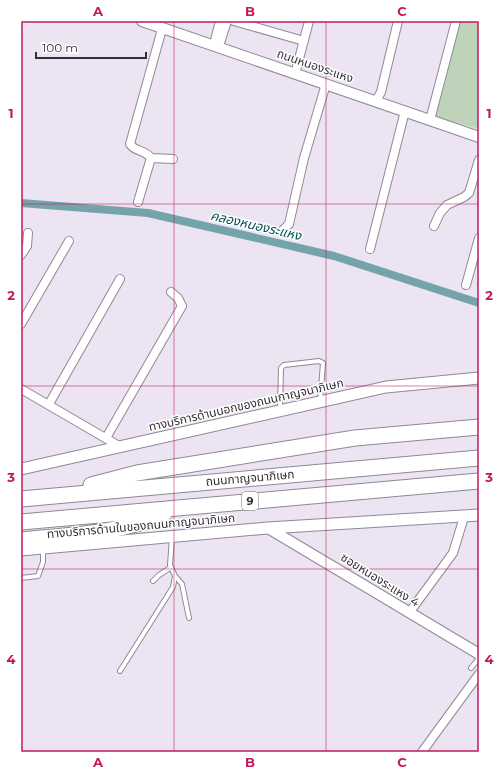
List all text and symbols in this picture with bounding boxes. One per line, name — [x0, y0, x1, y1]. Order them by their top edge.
text: A — [92, 3, 104, 19]
text: B — [245, 3, 255, 19]
text: C — [397, 3, 407, 19]
scale bar — [36, 34, 146, 60]
text: 100 m — [42, 40, 78, 55]
street label: ถนนหนองระแหง — [275, 45, 355, 86]
text: 1 — [8, 105, 14, 121]
text: 1 — [486, 105, 492, 121]
water label: คลองหนองระแหง — [209, 207, 304, 243]
text: 2 — [7, 287, 15, 303]
text: 2 — [485, 287, 493, 303]
street label: ทางบริการด้านนอกของถนนกาญจนาภิเษก — [147, 375, 345, 434]
street label: ถนนกาญจนาภิเษก — [205, 466, 295, 489]
text: 3 — [6, 469, 15, 485]
text: 3 — [484, 469, 493, 485]
road number: 9 — [242, 492, 258, 510]
street label: ทางบริการด้านในของถนนกาญจนาภิเษก — [46, 510, 236, 541]
street label: ซอยหนองระแหง 4 — [338, 549, 422, 610]
text: 4 — [7, 651, 16, 667]
text: 4 — [485, 651, 494, 667]
text: A — [92, 754, 104, 770]
text: B — [245, 754, 255, 770]
text: C — [397, 754, 407, 770]

